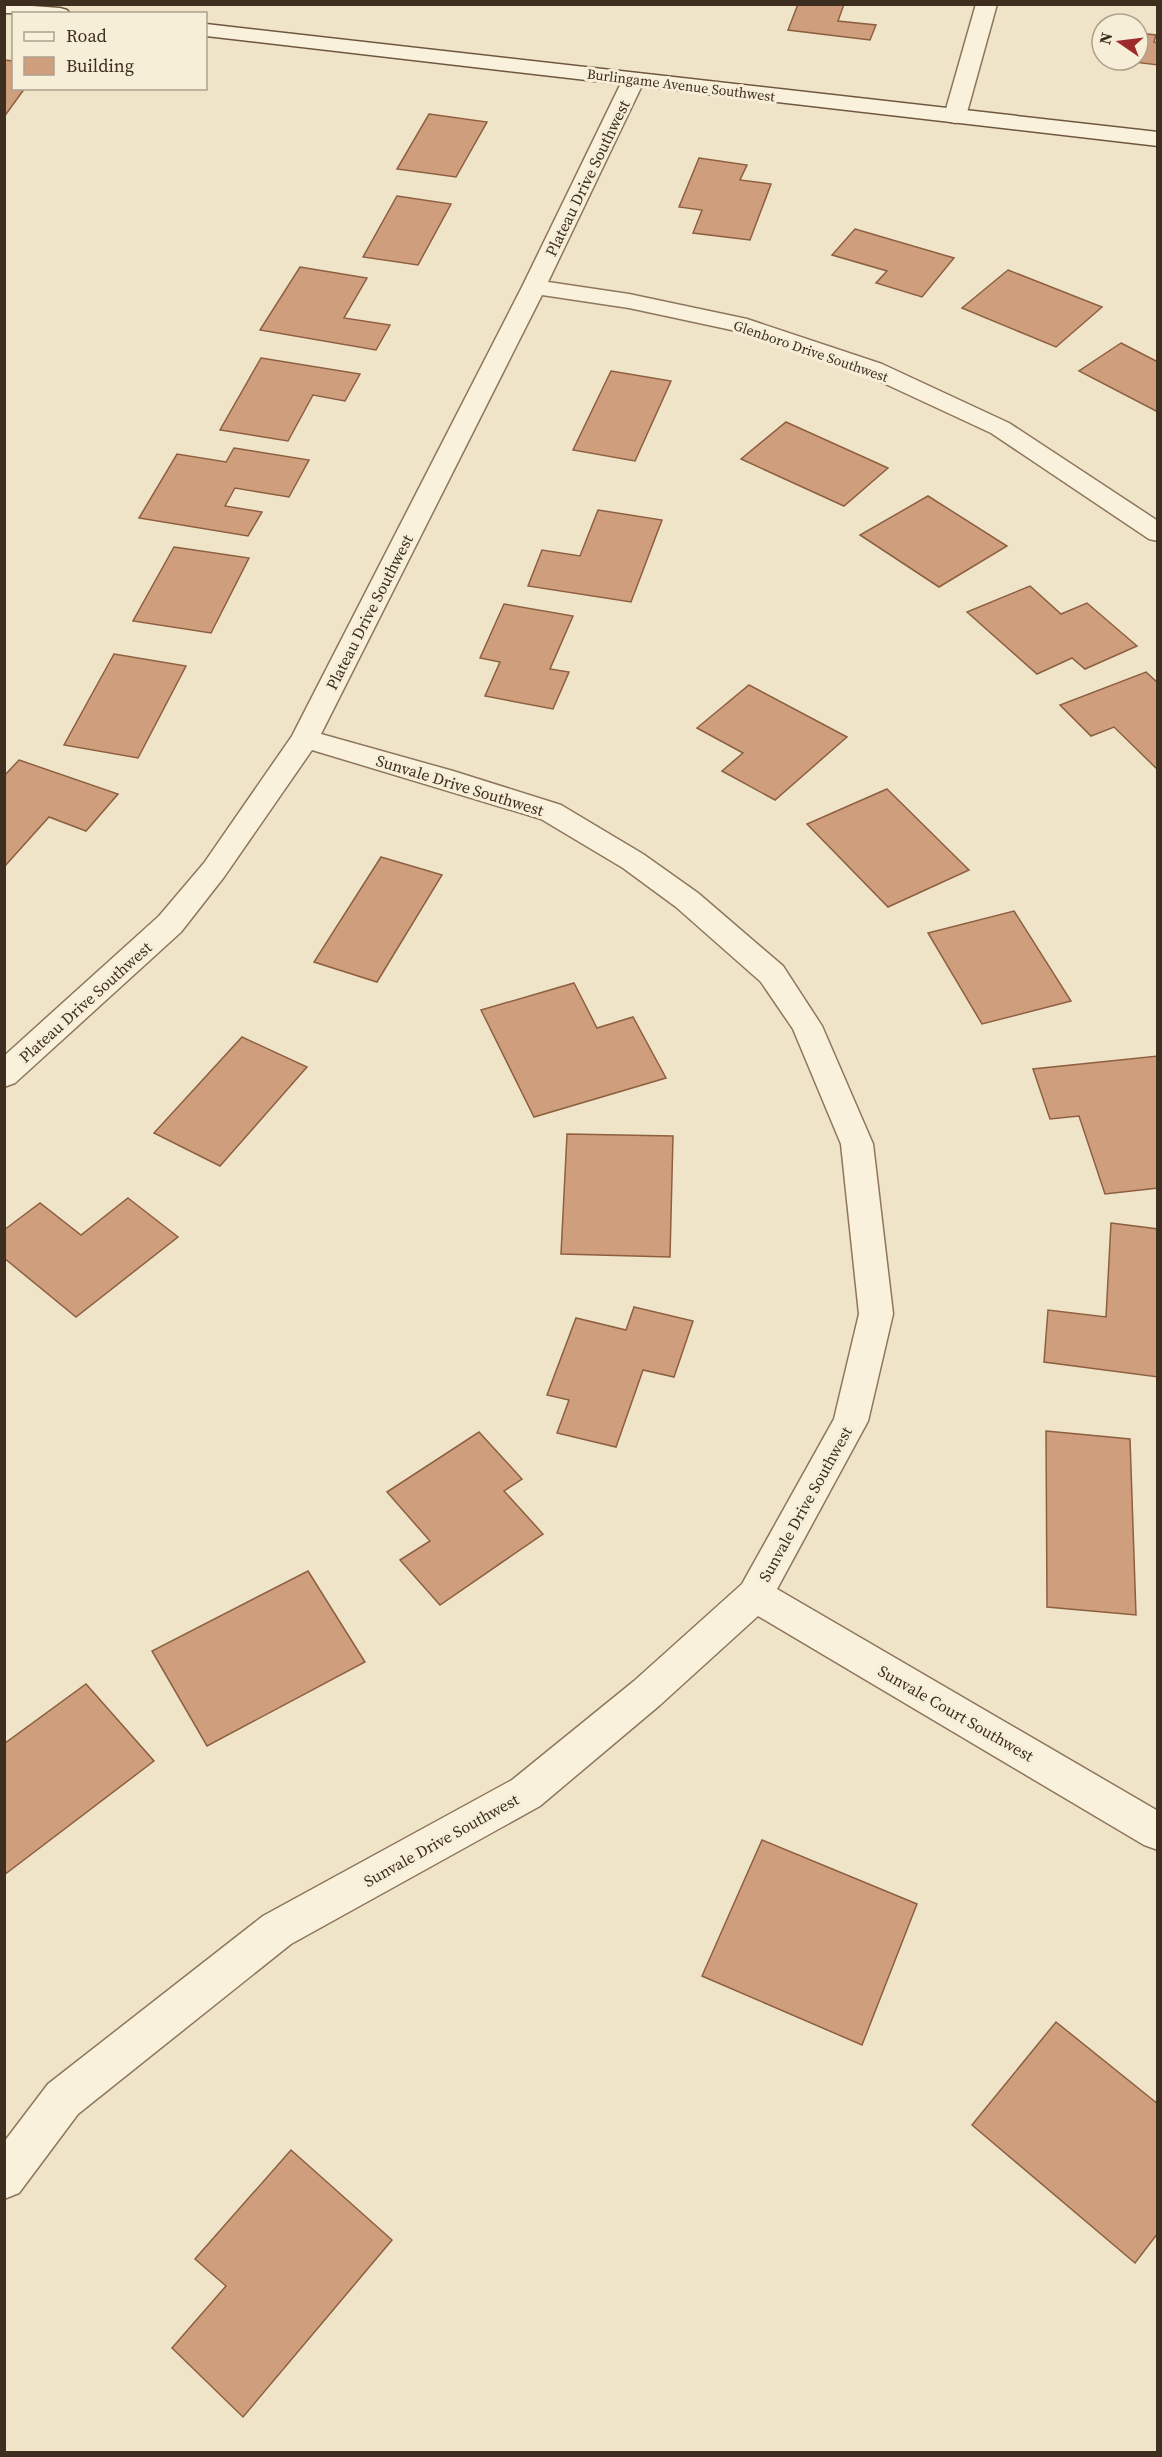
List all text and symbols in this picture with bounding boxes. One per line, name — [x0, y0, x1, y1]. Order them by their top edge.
legend — [12, 12, 207, 90]
north arrow — [1090, 12, 1150, 72]
text: Road — [66, 23, 107, 48]
text: N — [1093, 30, 1118, 47]
text: Building — [66, 53, 134, 78]
street label: Burlingame Avenue Southwest — [586, 64, 777, 107]
street label: Plateau Drive Southwest — [540, 95, 635, 260]
street label: Glenboro Drive Southwest — [731, 315, 891, 387]
street label: Plateau Drive Southwest — [320, 530, 418, 693]
street label: Sunvale Drive Southwest — [373, 749, 547, 821]
street label: Plateau Drive Southwest — [14, 936, 157, 1068]
street label: Sunvale Drive Southwest — [753, 1422, 857, 1586]
street label: Sunvale Court Southwest — [874, 1659, 1038, 1767]
street label: Sunvale Drive Southwest — [359, 1788, 523, 1892]

